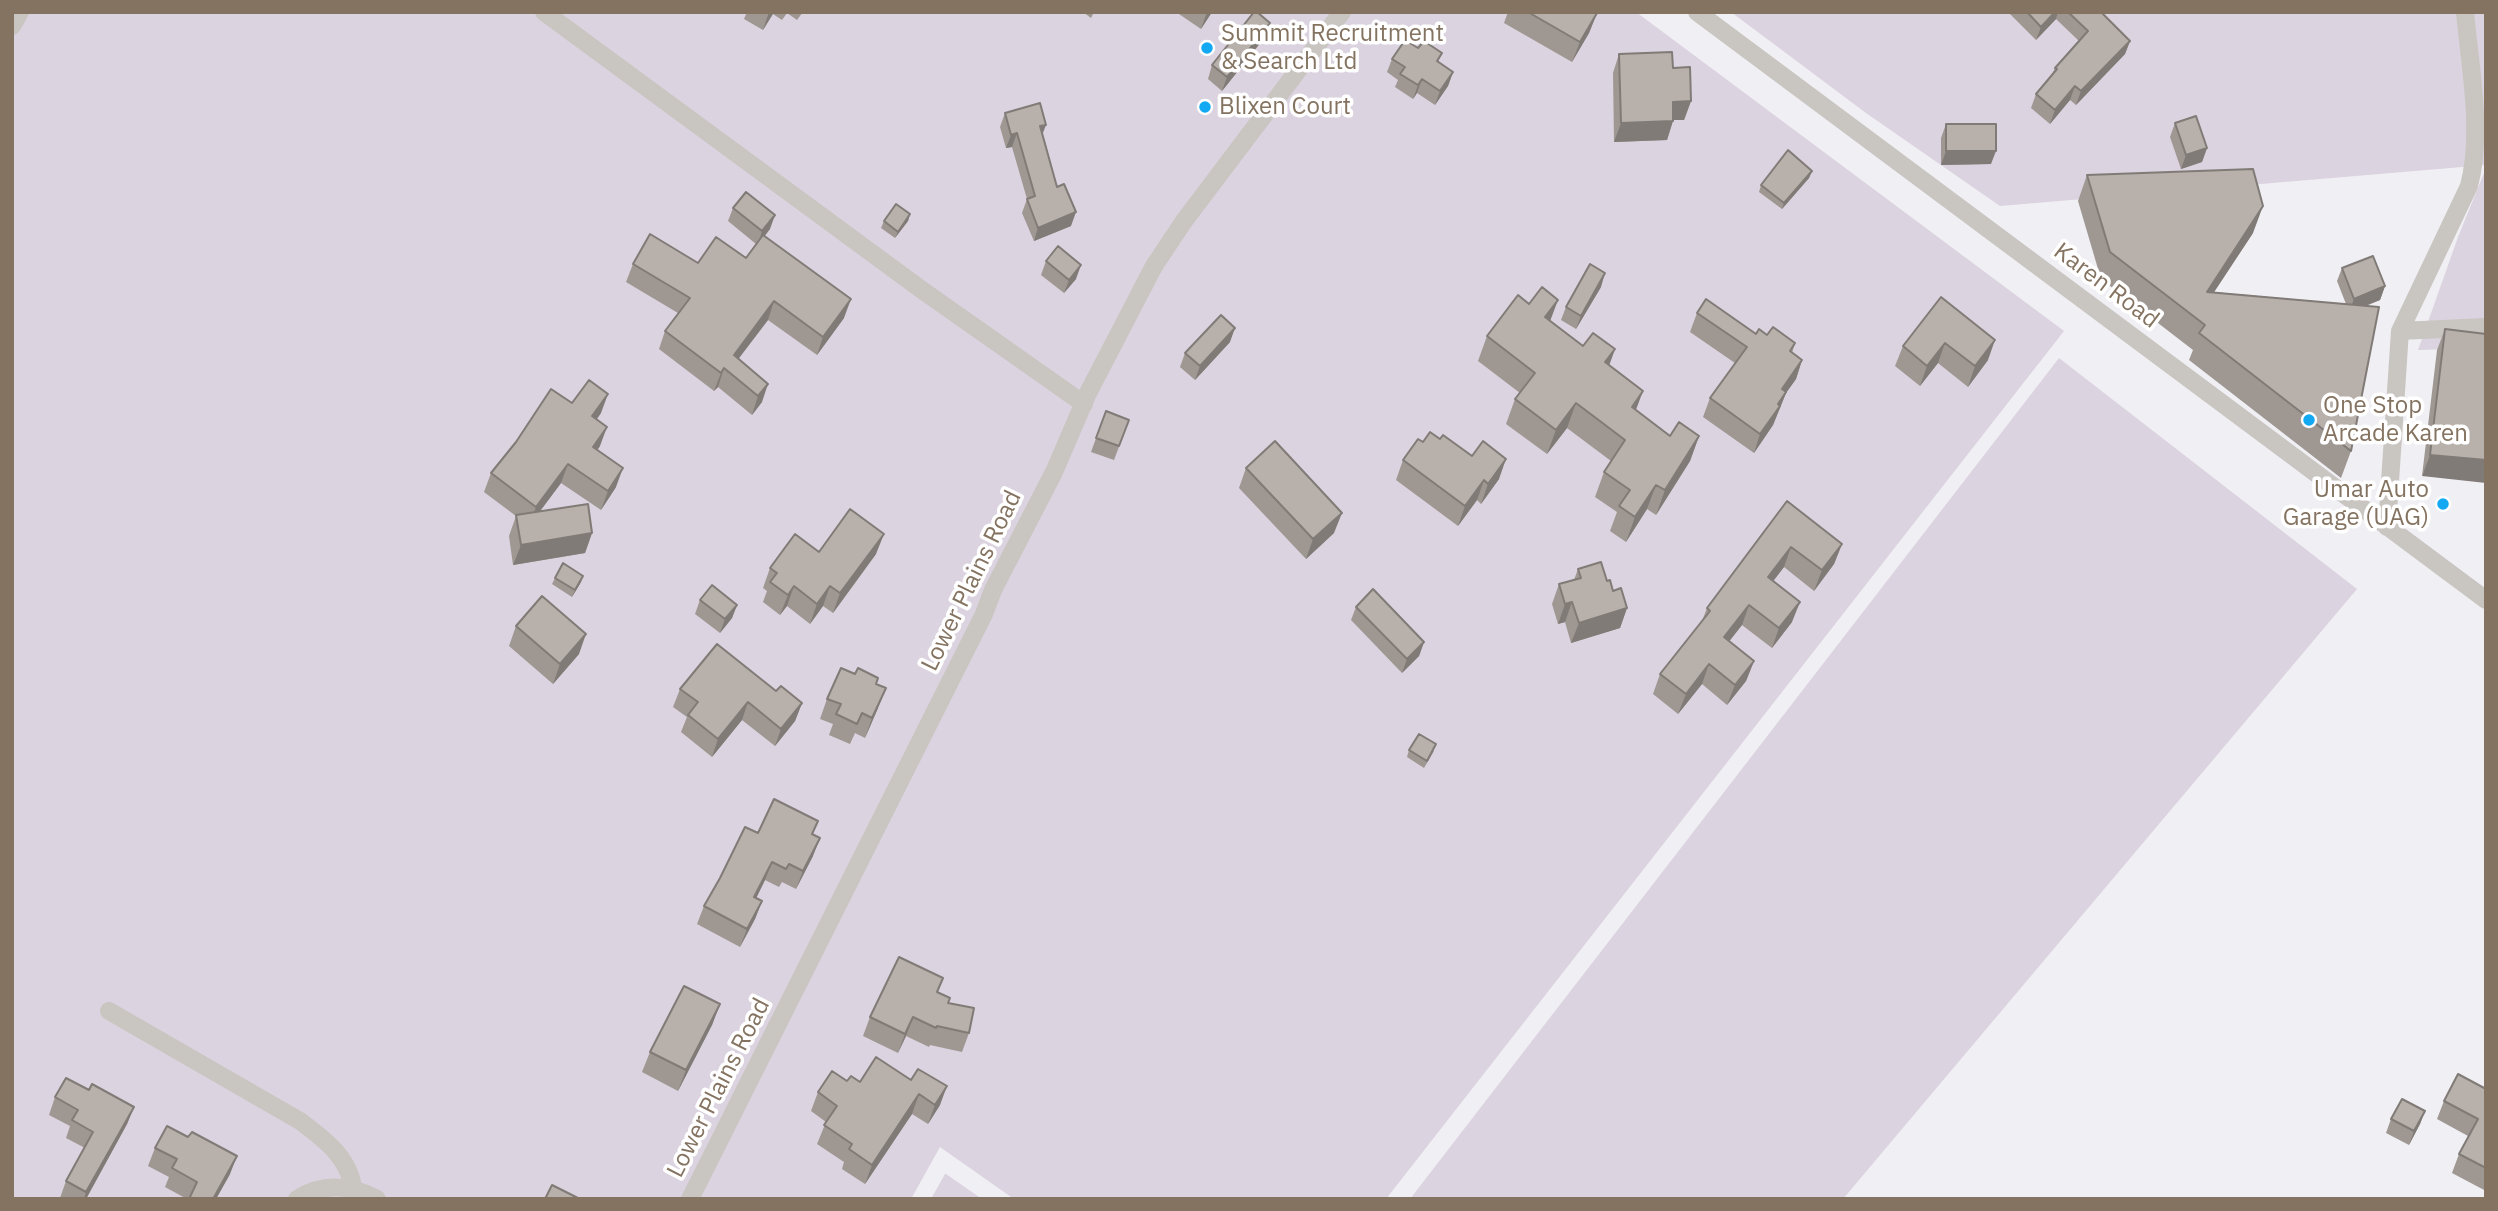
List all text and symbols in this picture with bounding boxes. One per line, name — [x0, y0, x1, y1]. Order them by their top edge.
place label: Summit Recruitment & Search Ltd — [1221, 20, 1444, 76]
marker: Summit Recruitment & Search Ltd — [1199, 40, 1215, 56]
place label: Blixen Court — [1219, 93, 1351, 121]
marker: Blixen Court — [1197, 99, 1213, 115]
street label: Karen Road — [2048, 237, 2164, 335]
place label: One Stop Arcade Karen — [2323, 392, 2468, 448]
marker: One Stop Arcade Karen — [2301, 412, 2317, 428]
place label: Umar Auto Garage (UAG) — [2283, 476, 2429, 532]
street label: Lower Plains Road — [916, 486, 1028, 676]
marker: Umar Auto Garage (UAG) — [2435, 496, 2451, 512]
street label: Lower Plains Road — [661, 994, 777, 1182]

